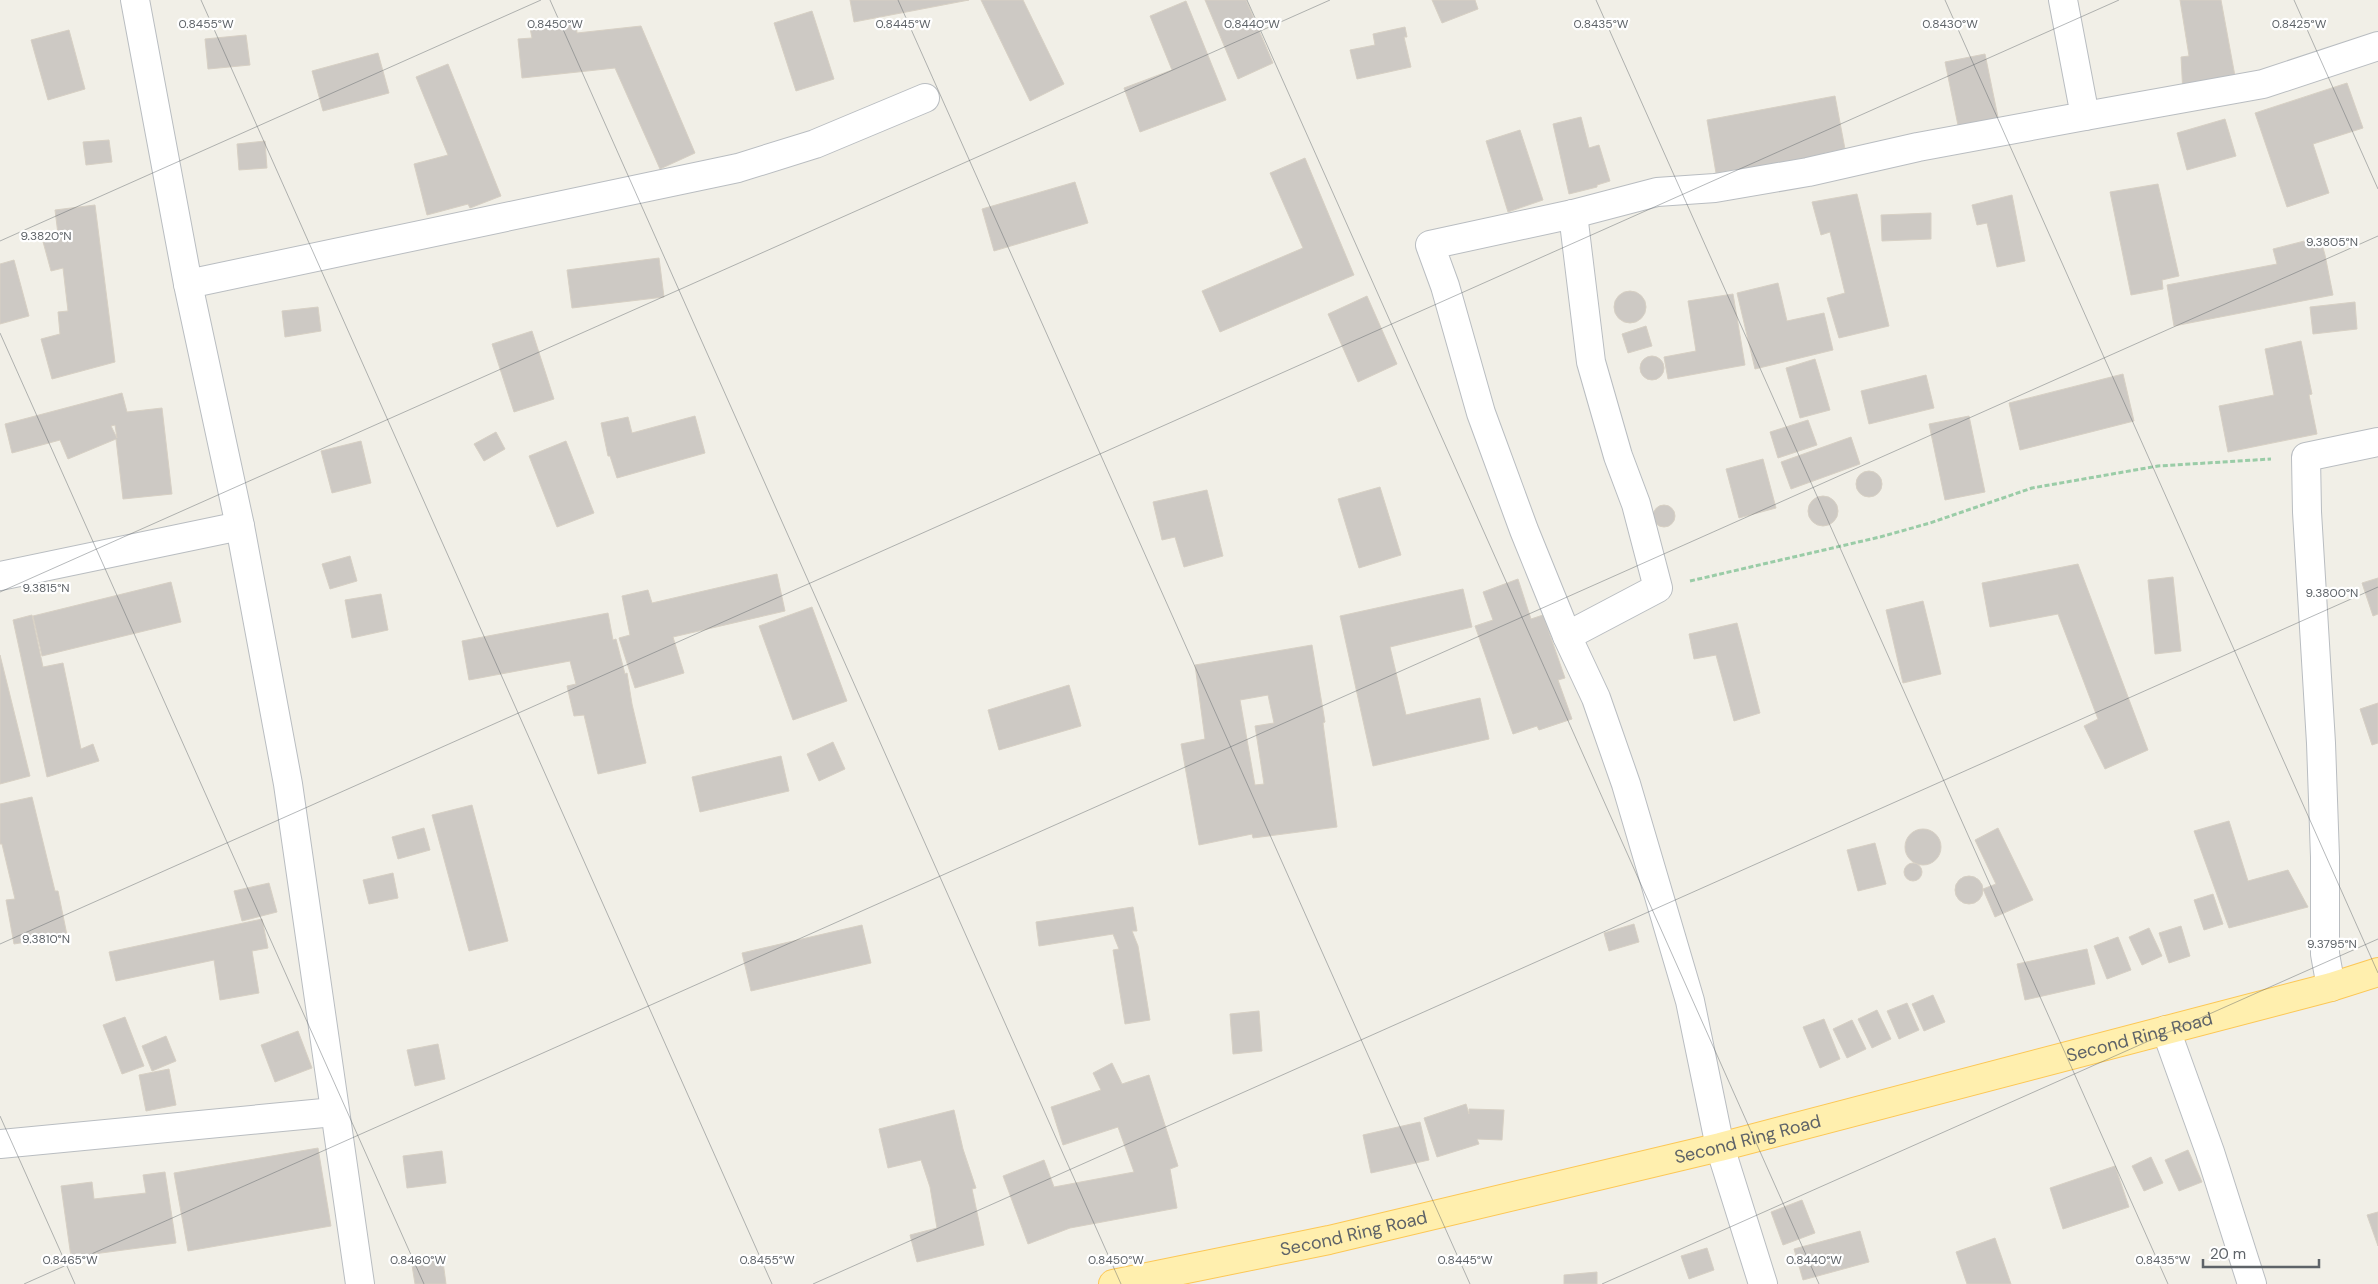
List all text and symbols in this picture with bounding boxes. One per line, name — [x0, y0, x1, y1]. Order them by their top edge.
text: 0.8455°W — [178, 16, 234, 32]
text: 0.8450°W — [527, 16, 583, 32]
text: 0.8445°W — [875, 16, 931, 32]
text: 0.8440°W — [1224, 16, 1280, 32]
text: 0.8435°W — [1574, 16, 1629, 32]
text: 0.8430°W — [1922, 16, 1978, 32]
text: 0.8425°W — [2272, 16, 2327, 32]
text: 9.3820°N — [20, 228, 72, 244]
text: 9.3805°N — [2306, 234, 2358, 250]
text: 9.3815°N — [22, 580, 70, 596]
text: 9.3800°N — [2306, 585, 2358, 601]
text: 9.3810°N — [22, 931, 70, 947]
text: 9.3795°N — [2307, 936, 2357, 952]
street label: Second Ring Road — [2064, 1007, 2215, 1068]
street label: Second Ring Road — [1672, 1109, 1823, 1169]
street label: Second Ring Road — [1278, 1205, 1430, 1262]
scale bar — [2203, 1236, 2319, 1268]
text: 20 m — [2210, 1244, 2246, 1264]
text: 0.8465°W — [42, 1252, 98, 1268]
text: 0.8460°W — [390, 1252, 446, 1268]
text: 0.8455°W — [739, 1252, 795, 1268]
text: 0.8450°W — [1088, 1252, 1144, 1268]
text: 0.8445°W — [1437, 1252, 1493, 1268]
text: 0.8440°W — [1786, 1252, 1842, 1268]
text: 0.8435°W — [2136, 1252, 2191, 1268]

